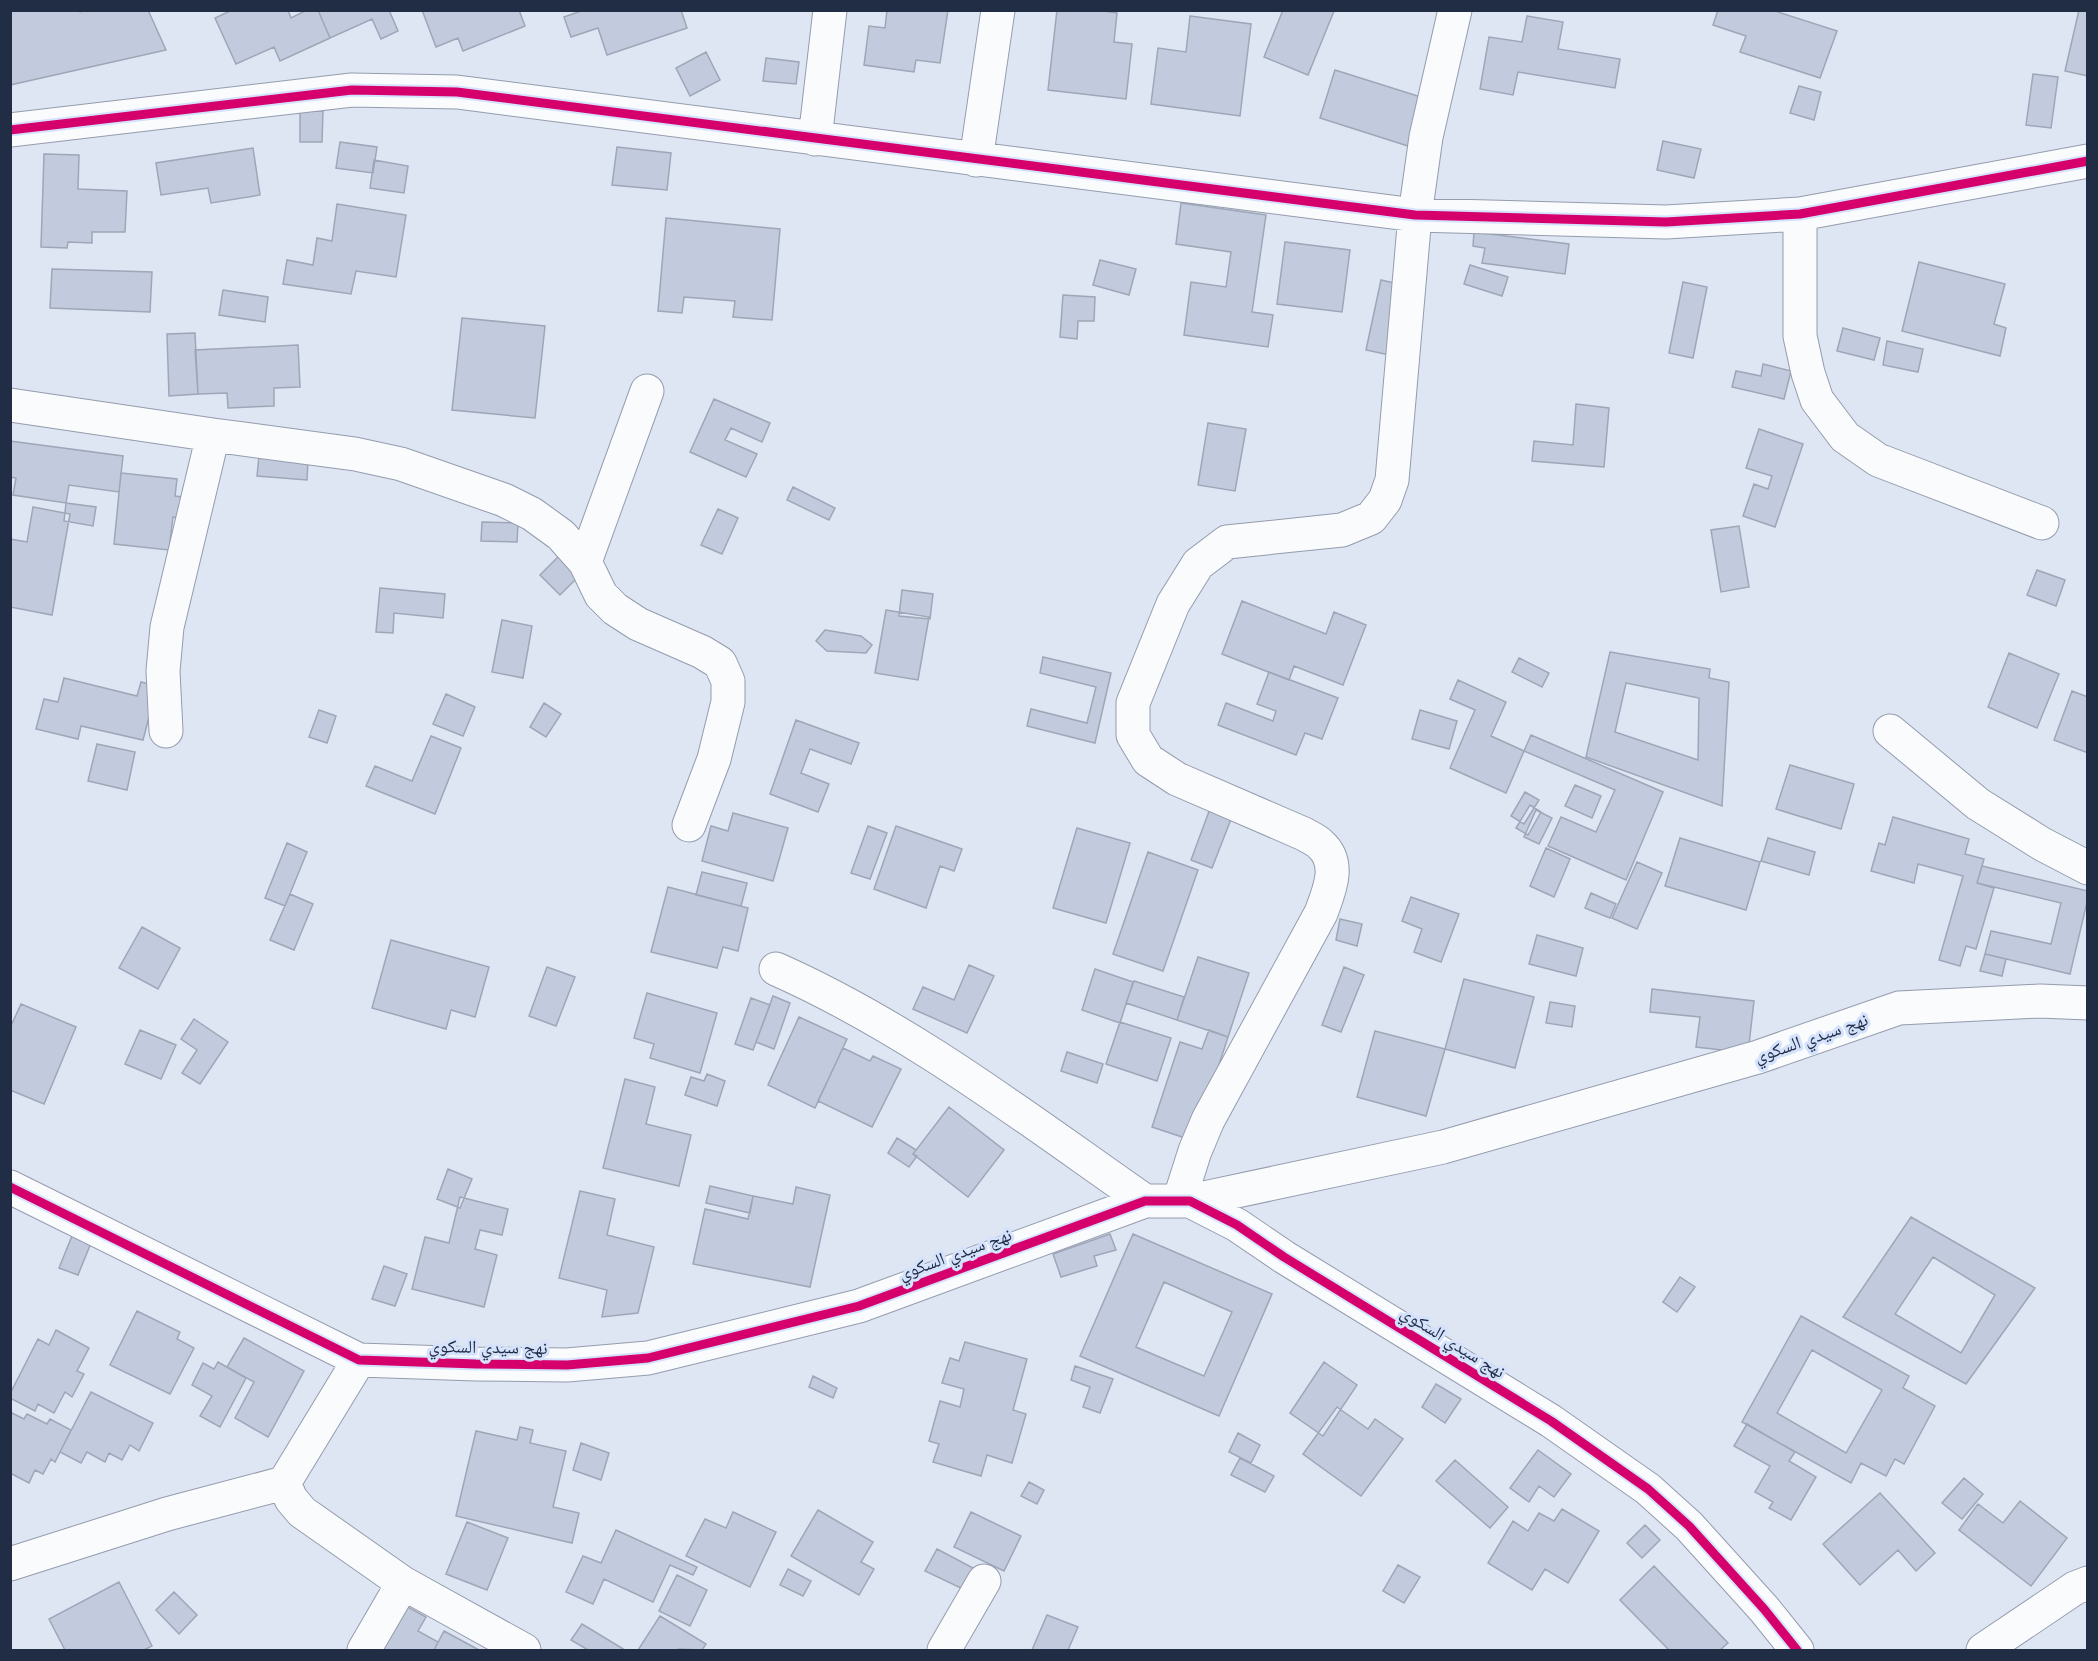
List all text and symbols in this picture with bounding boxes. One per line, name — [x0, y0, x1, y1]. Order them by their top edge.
street label: نهج سيدي السكوي — [1751, 1007, 1872, 1071]
street label: نهج سيدي السكوي — [895, 1222, 1016, 1288]
street label: نهج سيدي السكوي — [1395, 1300, 1510, 1386]
street label: نهج سيدي السكوي — [428, 1334, 548, 1363]

